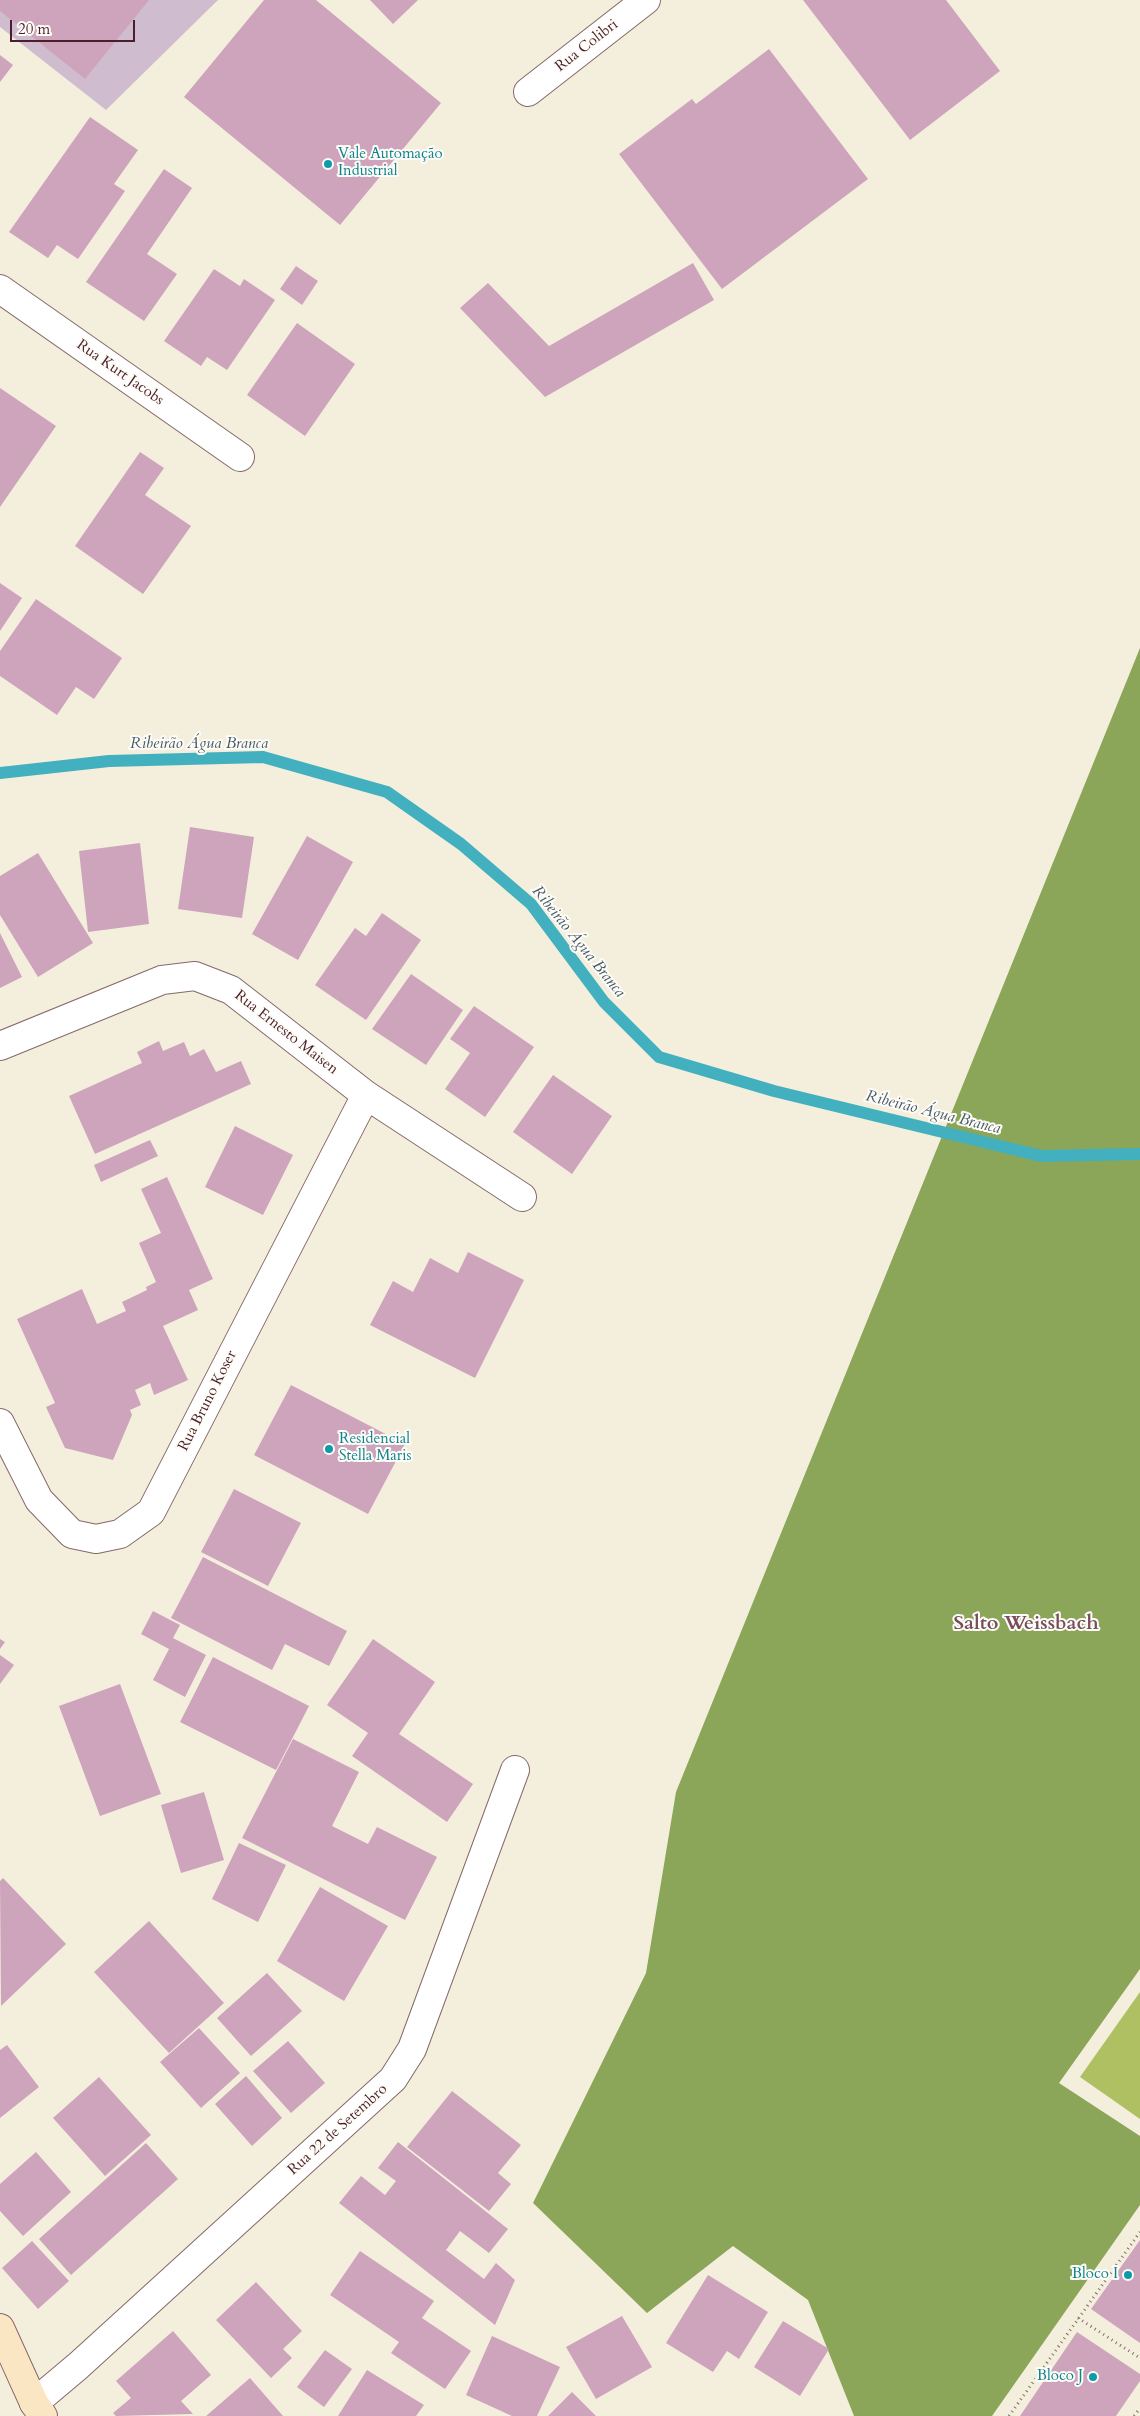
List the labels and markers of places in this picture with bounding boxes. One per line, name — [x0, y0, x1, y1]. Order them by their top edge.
place label: Vale Automação Industrial — [338, 146, 443, 181]
marker: Vale Automação Industrial — [322, 158, 334, 170]
place label: Residencial Stella Maris — [339, 1431, 412, 1466]
marker: Residencial Stella Maris — [323, 1443, 335, 1455]
place label: Bloco I — [1072, 2266, 1118, 2284]
marker: Bloco I — [1122, 2269, 1134, 2281]
place label: Bloco J — [1037, 2368, 1083, 2386]
marker: Bloco J — [1087, 2371, 1099, 2383]

